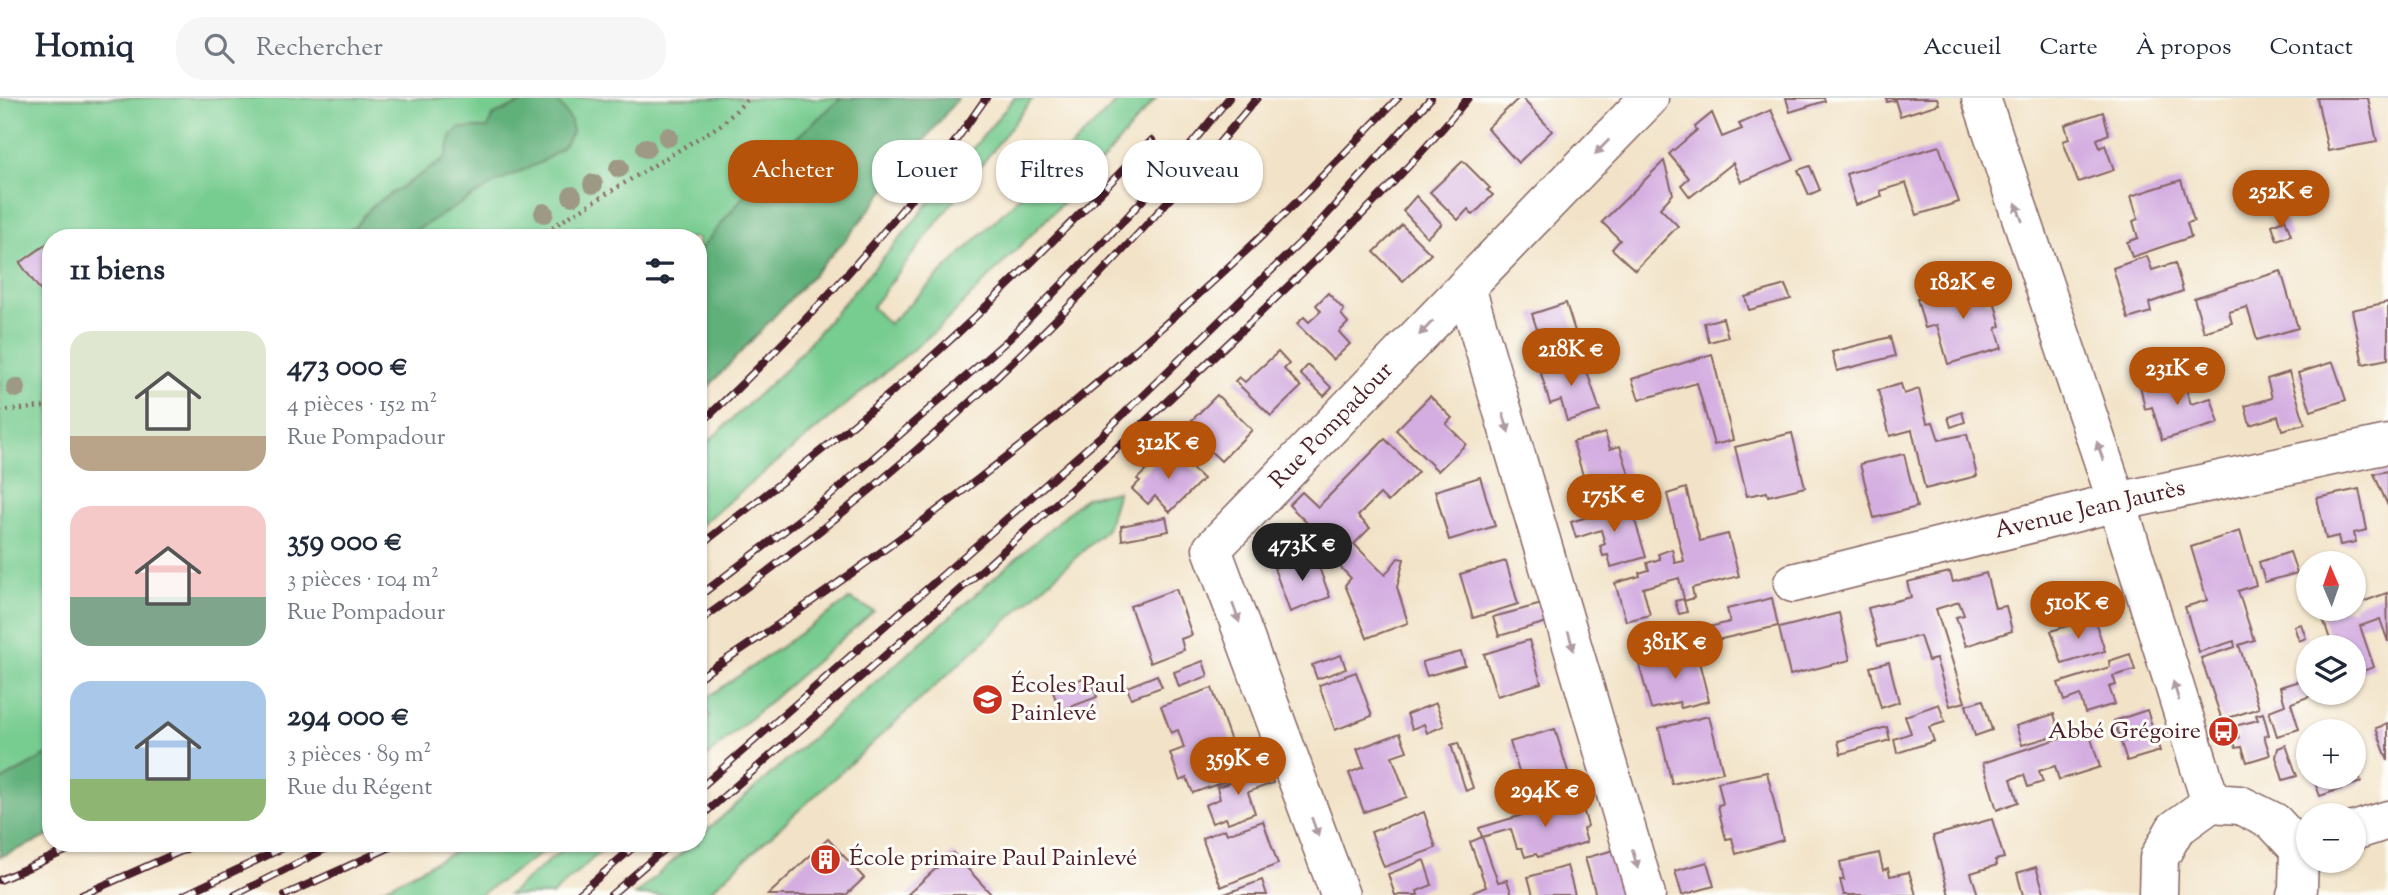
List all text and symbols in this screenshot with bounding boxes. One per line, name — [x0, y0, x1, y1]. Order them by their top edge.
search box — [176, 17, 666, 80]
text: Homiq — [35, 24, 134, 72]
icon: search — [200, 29, 238, 67]
text: Rechercher — [256, 30, 383, 67]
text: Accueil — [1923, 31, 2002, 65]
text: Carte — [2040, 31, 2098, 65]
text: À propos — [2136, 31, 2231, 65]
text: Contact — [2269, 31, 2353, 65]
one-way arrow — [1594, 138, 1610, 155]
chip: Acheter — [728, 140, 858, 203]
chip: Louer — [872, 140, 982, 203]
chip: Filtres — [996, 140, 1108, 203]
chip: Nouveau — [1122, 140, 1263, 203]
pin: 252K € — [2224, 170, 2338, 230]
text: 252K € — [2248, 176, 2314, 209]
one-way arrow — [2013, 201, 2024, 222]
text: 11 biens — [70, 250, 165, 293]
icon: filters — [641, 252, 679, 290]
pin: 182K € — [1906, 262, 2020, 321]
text: 182K € — [1930, 267, 1996, 300]
one-way arrow — [1419, 319, 1435, 336]
pin: 218K € — [1514, 328, 1628, 388]
text: 218K € — [1538, 334, 1604, 367]
text: 473 000 € — [287, 346, 408, 389]
pin: 231K € — [2120, 348, 2234, 407]
text: 231K € — [2145, 353, 2209, 386]
street label: Rue Pompadour — [1262, 355, 1402, 497]
icon: home — [126, 359, 210, 443]
text: 4 pièces · 152 m² — [287, 389, 437, 422]
one-way arrow — [1502, 412, 1512, 433]
text: Rue Pompadour — [287, 422, 445, 455]
pin: 312K € — [1111, 422, 1225, 481]
text: 312K € — [1136, 427, 1200, 460]
one-way arrow — [2094, 440, 2105, 461]
street label: Avenue Jean Jaurès — [1991, 472, 2189, 548]
pin: 175K € — [1557, 474, 1671, 534]
text: 175K € — [1583, 480, 1645, 513]
text: 359 000 € — [287, 521, 403, 564]
pin: 473K € — [1245, 524, 1359, 583]
text: 473K € — [1268, 529, 1336, 562]
icon: home — [126, 534, 210, 618]
north arrow — [2296, 551, 2366, 621]
map controls — [2296, 551, 2366, 873]
text: 3 pièces · 104 m² — [287, 564, 439, 597]
pin: 510K € — [2021, 582, 2135, 641]
text: 510K € — [2046, 587, 2110, 620]
text: Rue Pompadour — [287, 597, 445, 630]
one-way arrow — [1231, 603, 1242, 624]
pin: 381K € — [1618, 622, 1732, 681]
text: 381K € — [1643, 627, 1707, 660]
one-way arrow — [1566, 631, 1576, 652]
button: layers — [2296, 635, 2366, 705]
place label: Écoles Paul Painlevé — [1011, 669, 1126, 731]
one-way arrow — [2171, 680, 2181, 701]
school or university icon: Écoles Paul Painlevé — [971, 683, 1005, 717]
text: 294 000 € — [287, 696, 410, 739]
icon: home — [126, 709, 210, 793]
place label: Abbé Grégoire — [2048, 715, 2201, 749]
bus stop icon: Abbé Grégoire — [2207, 715, 2241, 749]
button: + — [2296, 719, 2366, 789]
pin: 359K € — [1181, 738, 1295, 797]
text: 3 pièces · 89 m² — [287, 739, 431, 772]
text: 359K € — [1206, 743, 1270, 776]
pin: 294K € — [1488, 770, 1602, 829]
text: Rue du Régent — [287, 772, 432, 805]
text: 294K € — [1510, 775, 1580, 808]
button: − — [2296, 803, 2366, 873]
one-way arrow — [1310, 816, 1321, 837]
building icon: École primaire Paul Painlevé — [809, 842, 843, 876]
place label: École primaire Paul Painlevé — [849, 842, 1137, 876]
one-way arrow — [1631, 849, 1641, 870]

